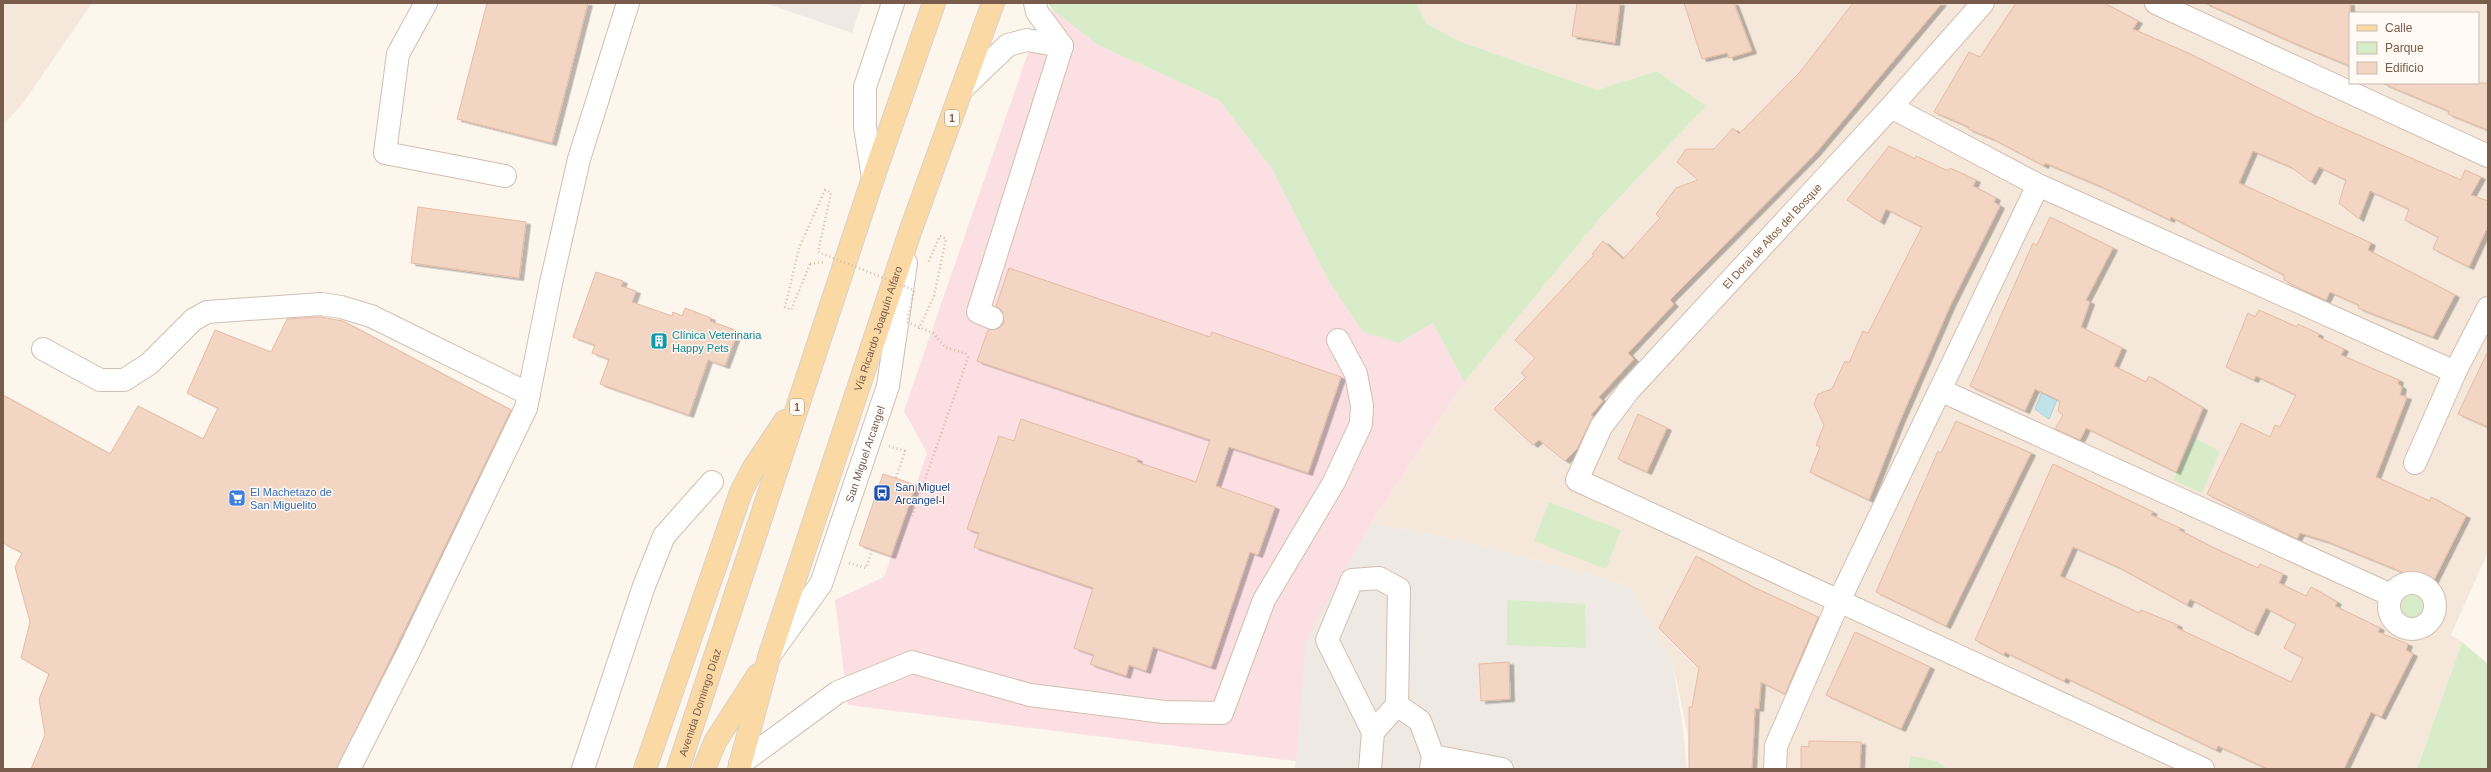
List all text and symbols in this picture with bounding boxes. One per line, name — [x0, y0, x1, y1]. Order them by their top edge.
legend — [2349, 12, 2479, 84]
text: Calle — [2385, 21, 2413, 35]
text: Parque — [2385, 41, 2424, 55]
text: Edificio — [2385, 61, 2424, 75]
road number: 1 — [945, 110, 959, 126]
street label: El Doral de Altos del Bosque — [1720, 181, 1824, 291]
street label: Vía Ricardo Joaquín Alfaro — [852, 264, 904, 393]
place label: Clínica Veterinaria Happy Pets — [672, 329, 762, 354]
building icon: Clínica Veterinaria Happy Pets — [649, 331, 669, 351]
road number: 1 — [790, 399, 804, 415]
street label: San Miguel Arcangel — [843, 404, 887, 504]
place label: San Miguel Arcangel-I — [895, 481, 950, 506]
bus stop icon: San Miguel Arcangel-I — [872, 483, 892, 503]
place label: El Machetazo de San Miguelito — [250, 486, 332, 511]
supermarket icon: El Machetazo de San Miguelito — [227, 488, 247, 508]
street label: Avenida Domingo Díaz — [677, 647, 723, 758]

